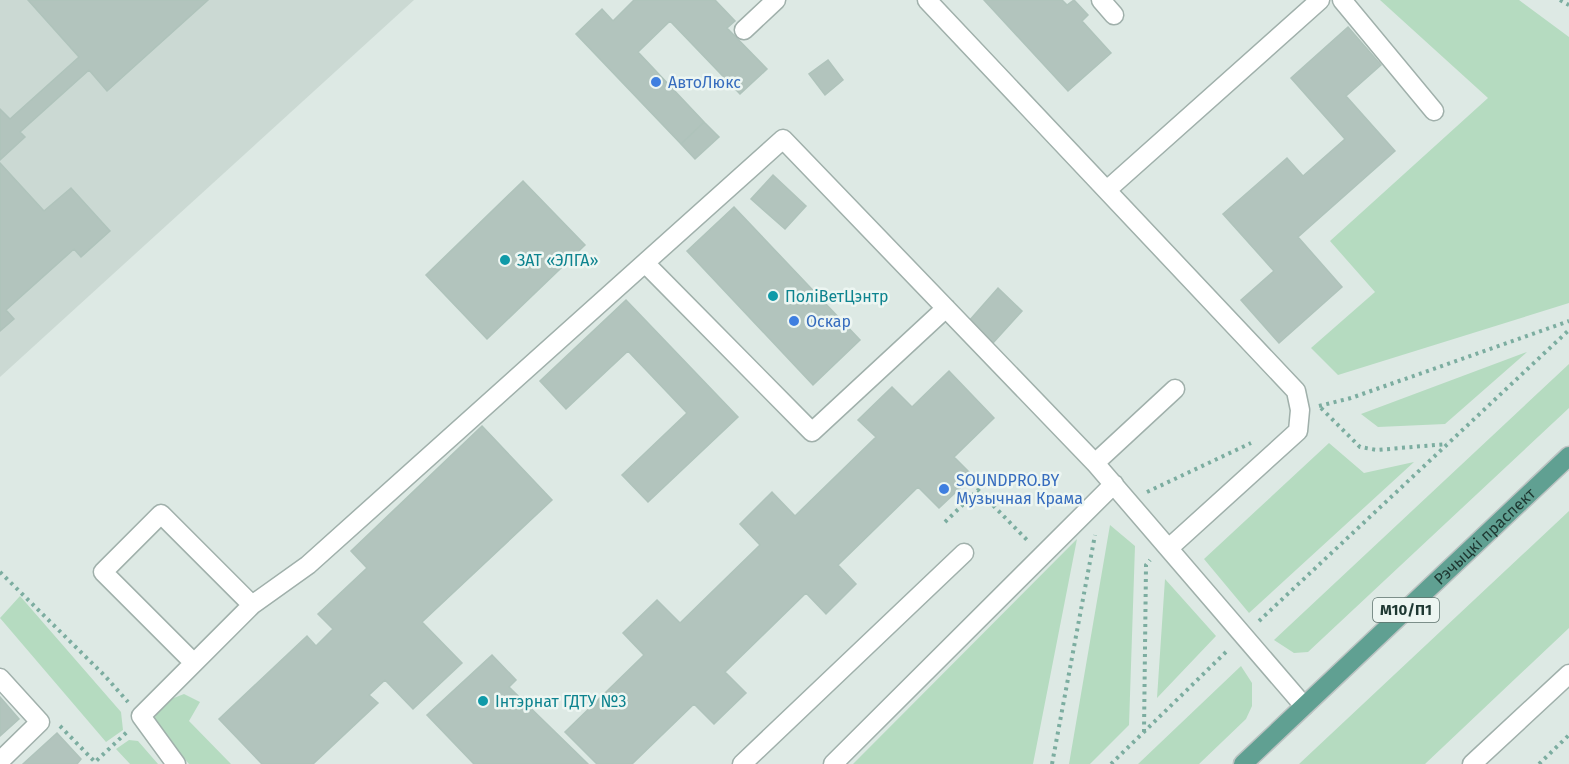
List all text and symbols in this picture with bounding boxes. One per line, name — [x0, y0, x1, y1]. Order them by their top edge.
place label: АвтоЛюкс — [668, 73, 741, 92]
marker: АвтоЛюкс — [649, 75, 663, 89]
place label: ЗАТ «ЭЛГА» — [517, 251, 599, 270]
marker: ЗАТ «ЭЛГА» — [498, 253, 512, 267]
place label: ПоліВетЦэнтр — [785, 287, 889, 306]
marker: ПоліВетЦэнтр — [766, 289, 780, 303]
place label: Оскар — [806, 312, 851, 331]
marker: Оскар — [787, 314, 801, 328]
place label: SOUNDPRO.BY Музычная Крама — [956, 471, 1083, 508]
marker: SOUNDPRO.BY Музычная Крама — [937, 482, 951, 496]
street label: Рэчыцкі праспект — [1430, 483, 1540, 589]
road number: М10/П1 — [1373, 598, 1439, 622]
place label: Інтэрнат ГДТУ №3 — [495, 692, 626, 711]
marker: Інтэрнат ГДТУ №3 — [476, 694, 490, 708]

